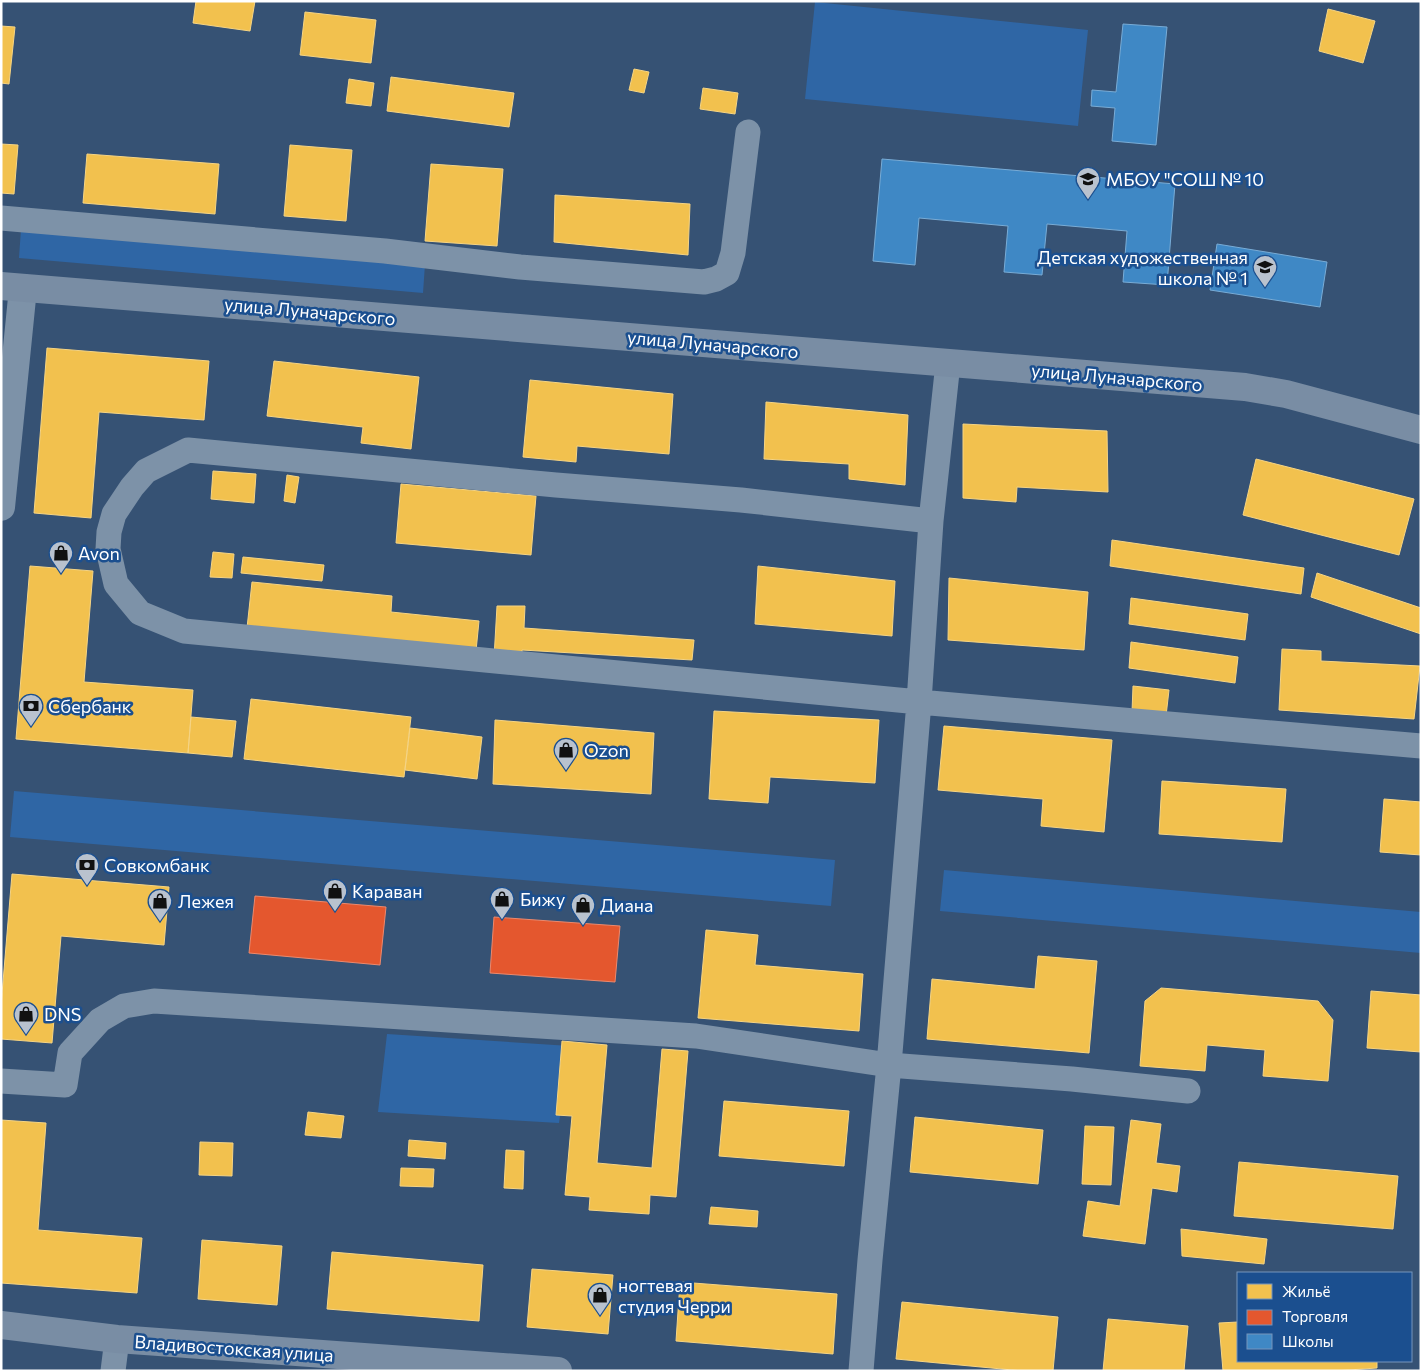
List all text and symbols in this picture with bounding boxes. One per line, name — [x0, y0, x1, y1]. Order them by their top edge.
school or university icon: МБОУ "СОШ № 10 — [1075, 166, 1101, 200]
place label: МБОУ "СОШ № 10 — [1106, 168, 1264, 190]
place label: Детская художественная школа № 1 — [1037, 246, 1248, 289]
school or university icon: Детская художественная школа № 1 — [1252, 254, 1278, 288]
street label: улица Луначарского — [223, 293, 397, 329]
street label: улица Луначарского — [626, 326, 800, 362]
street label: улица Луначарского — [1030, 359, 1204, 395]
shop icon: Avon — [48, 540, 74, 574]
place label: Avon — [78, 542, 120, 564]
bank icon: Сбербанк — [18, 693, 44, 727]
place label: Сбербанк — [48, 695, 132, 717]
shop icon: Ozon — [553, 737, 579, 771]
place label: Ozon — [584, 739, 629, 761]
bank icon: Совкомбанк — [74, 852, 100, 886]
place label: Совкомбанк — [104, 854, 210, 876]
shop icon: Караван — [322, 878, 348, 912]
place label: Караван — [352, 880, 422, 902]
shop icon: Бижу — [489, 886, 515, 920]
shop icon: Лежея — [147, 888, 173, 922]
place label: Бижу — [520, 888, 565, 910]
place label: Лежея — [178, 890, 234, 912]
shop icon: Диана — [570, 892, 596, 926]
place label: Диана — [600, 894, 653, 916]
shop icon: DNS — [13, 1001, 39, 1035]
place label: DNS — [44, 1003, 81, 1025]
legend — [1237, 1272, 1412, 1362]
place label: ногтевая студия Черри — [618, 1274, 731, 1317]
shop icon: ногтевая студия Черри — [587, 1282, 613, 1316]
text: Жильё — [1282, 1282, 1330, 1300]
text: Торговля — [1282, 1307, 1348, 1325]
street label: Владивостокская улица — [134, 1330, 334, 1366]
text: Школы — [1282, 1332, 1334, 1350]

